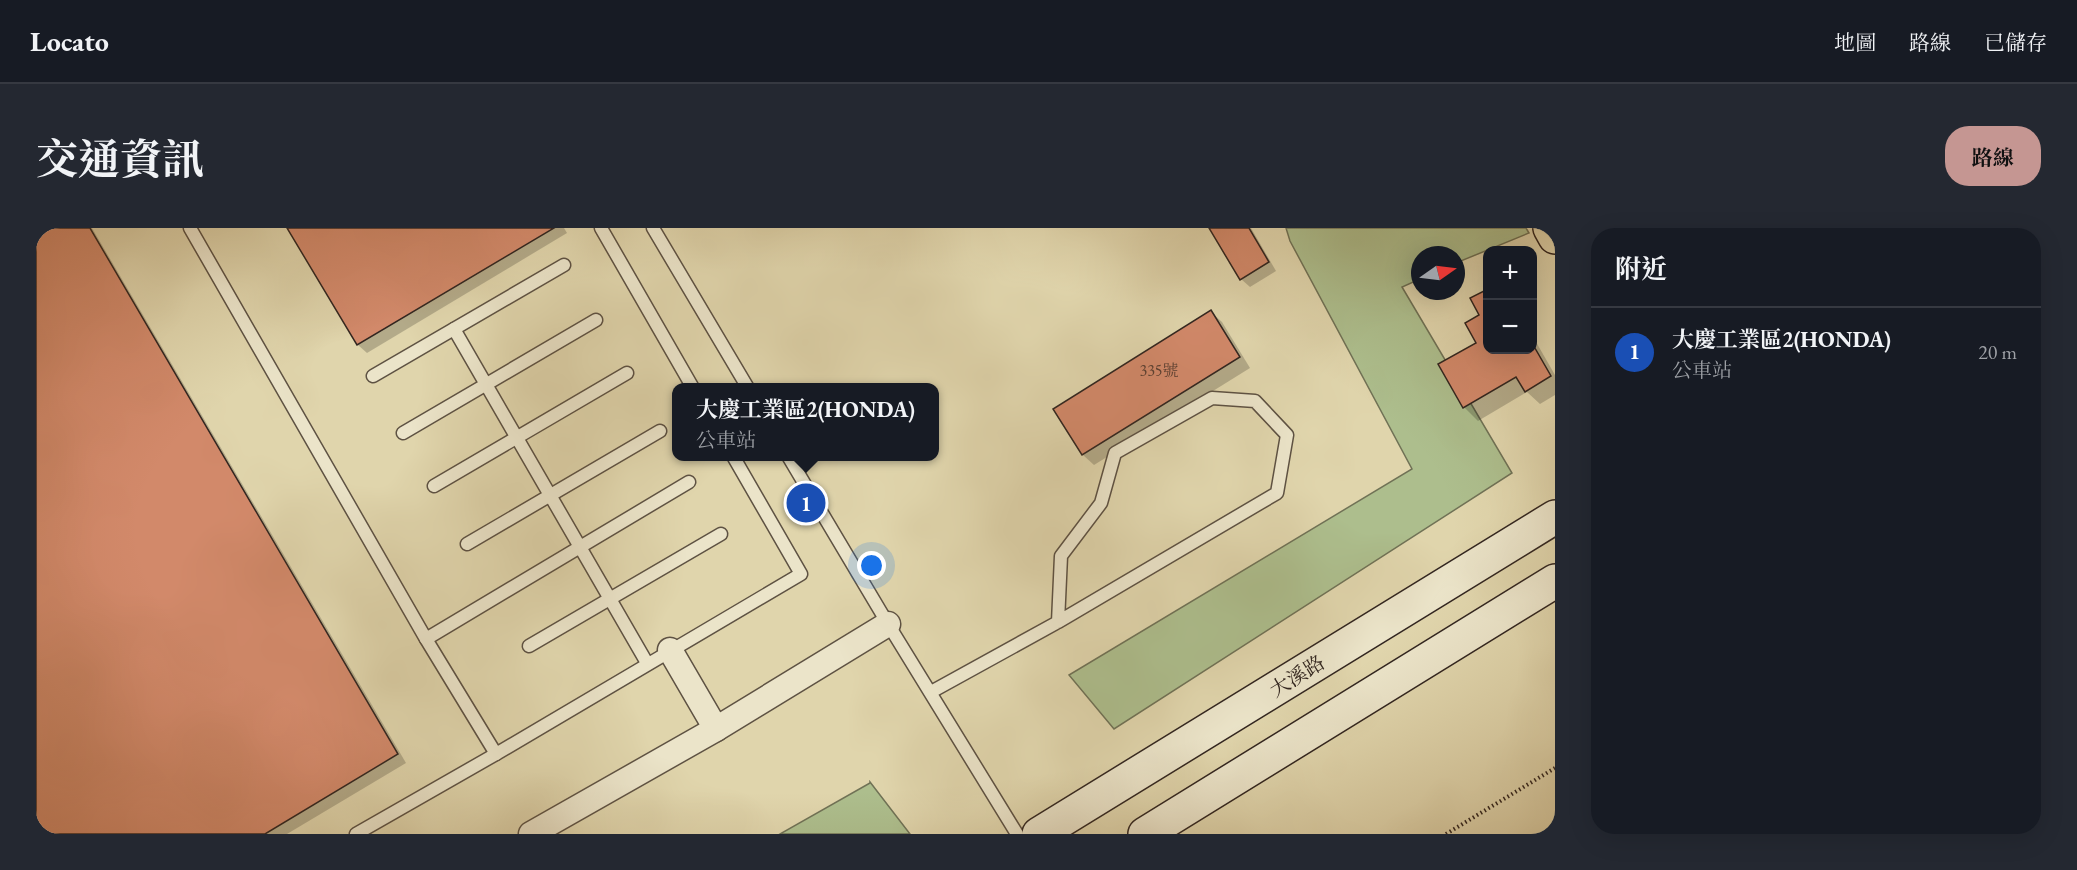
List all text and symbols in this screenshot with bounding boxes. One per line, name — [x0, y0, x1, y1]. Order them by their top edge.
text: Locato — [30, 23, 109, 59]
text: 地圖 — [1834, 29, 1876, 56]
text: 路線 — [1909, 29, 1951, 56]
text: 已儲存 — [1984, 29, 2047, 56]
button: 路線 — [1945, 126, 2041, 186]
text: 交通資訊 — [36, 132, 204, 187]
north arrow — [1411, 246, 1465, 300]
map controls — [1483, 246, 1537, 354]
button: + — [1483, 246, 1537, 300]
text: 附近 — [1615, 252, 1667, 286]
button: − — [1483, 300, 1537, 354]
text: 大慶工業區2(HONDA) — [1672, 325, 1891, 354]
text: 1 — [1629, 339, 1640, 365]
text: 20 m — [1978, 339, 2017, 365]
text: 公車站 — [1672, 357, 1732, 383]
house number: 335號 — [1139, 360, 1179, 381]
popup — [672, 383, 939, 461]
text: 大慶工業區2(HONDA) — [696, 395, 915, 424]
text: 公車站 — [696, 427, 756, 453]
pin: 1 — [786, 480, 826, 526]
your location — [857, 551, 886, 580]
street label: 大溪路 — [1265, 649, 1329, 703]

